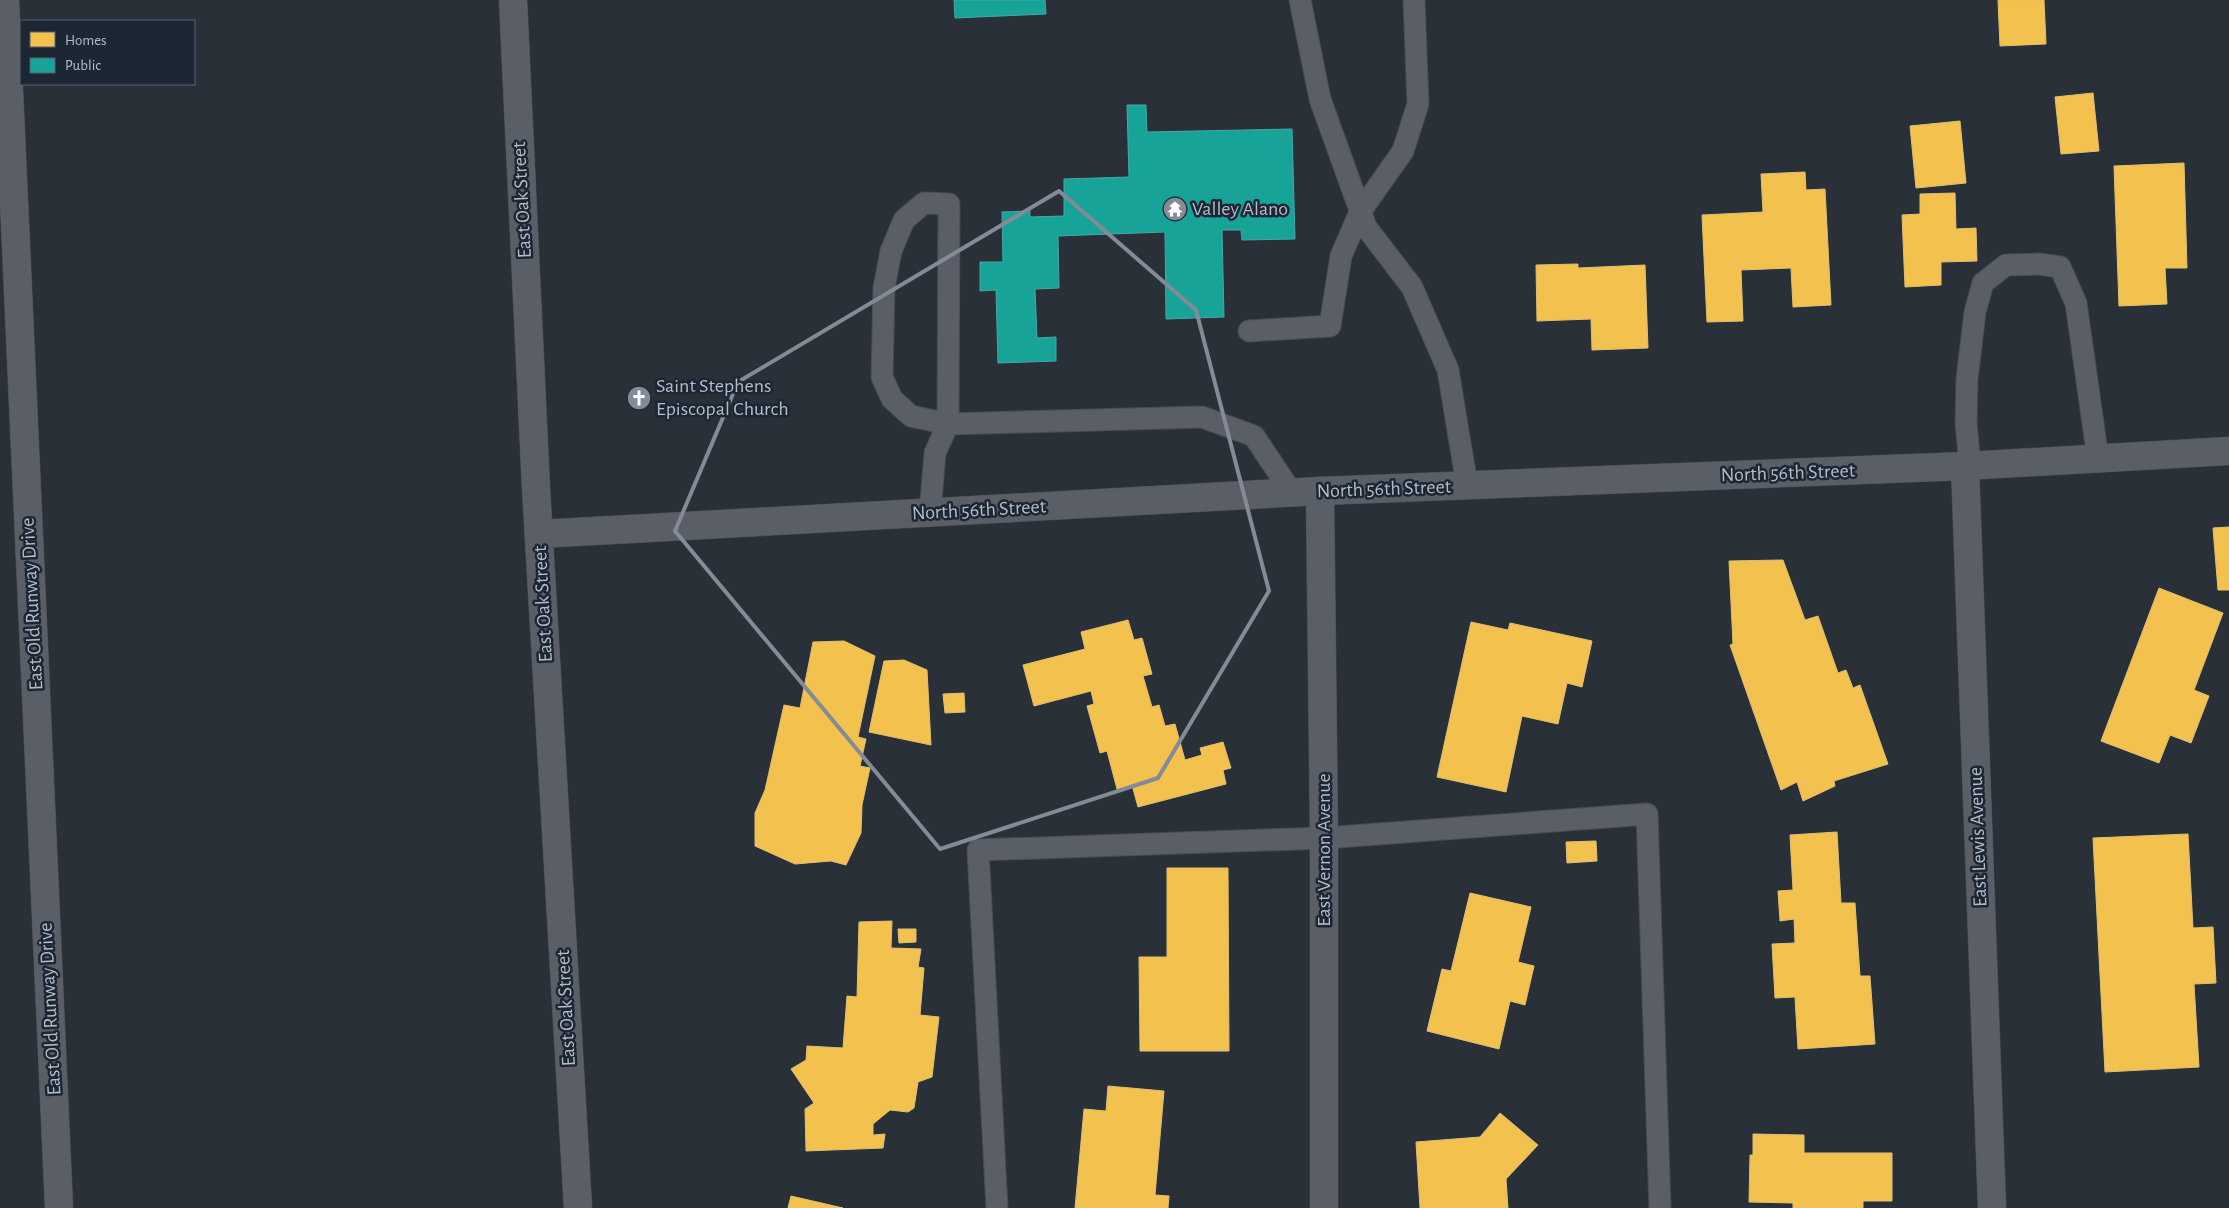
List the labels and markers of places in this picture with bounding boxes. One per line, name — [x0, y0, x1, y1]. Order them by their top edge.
temple icon: Valley Alano — [1162, 196, 1188, 222]
place label: Valley Alano — [1192, 199, 1288, 219]
place label: Saint Stephens Episcopal Church — [656, 376, 789, 419]
church icon: Saint Stephens Episcopal Church — [626, 385, 652, 411]

